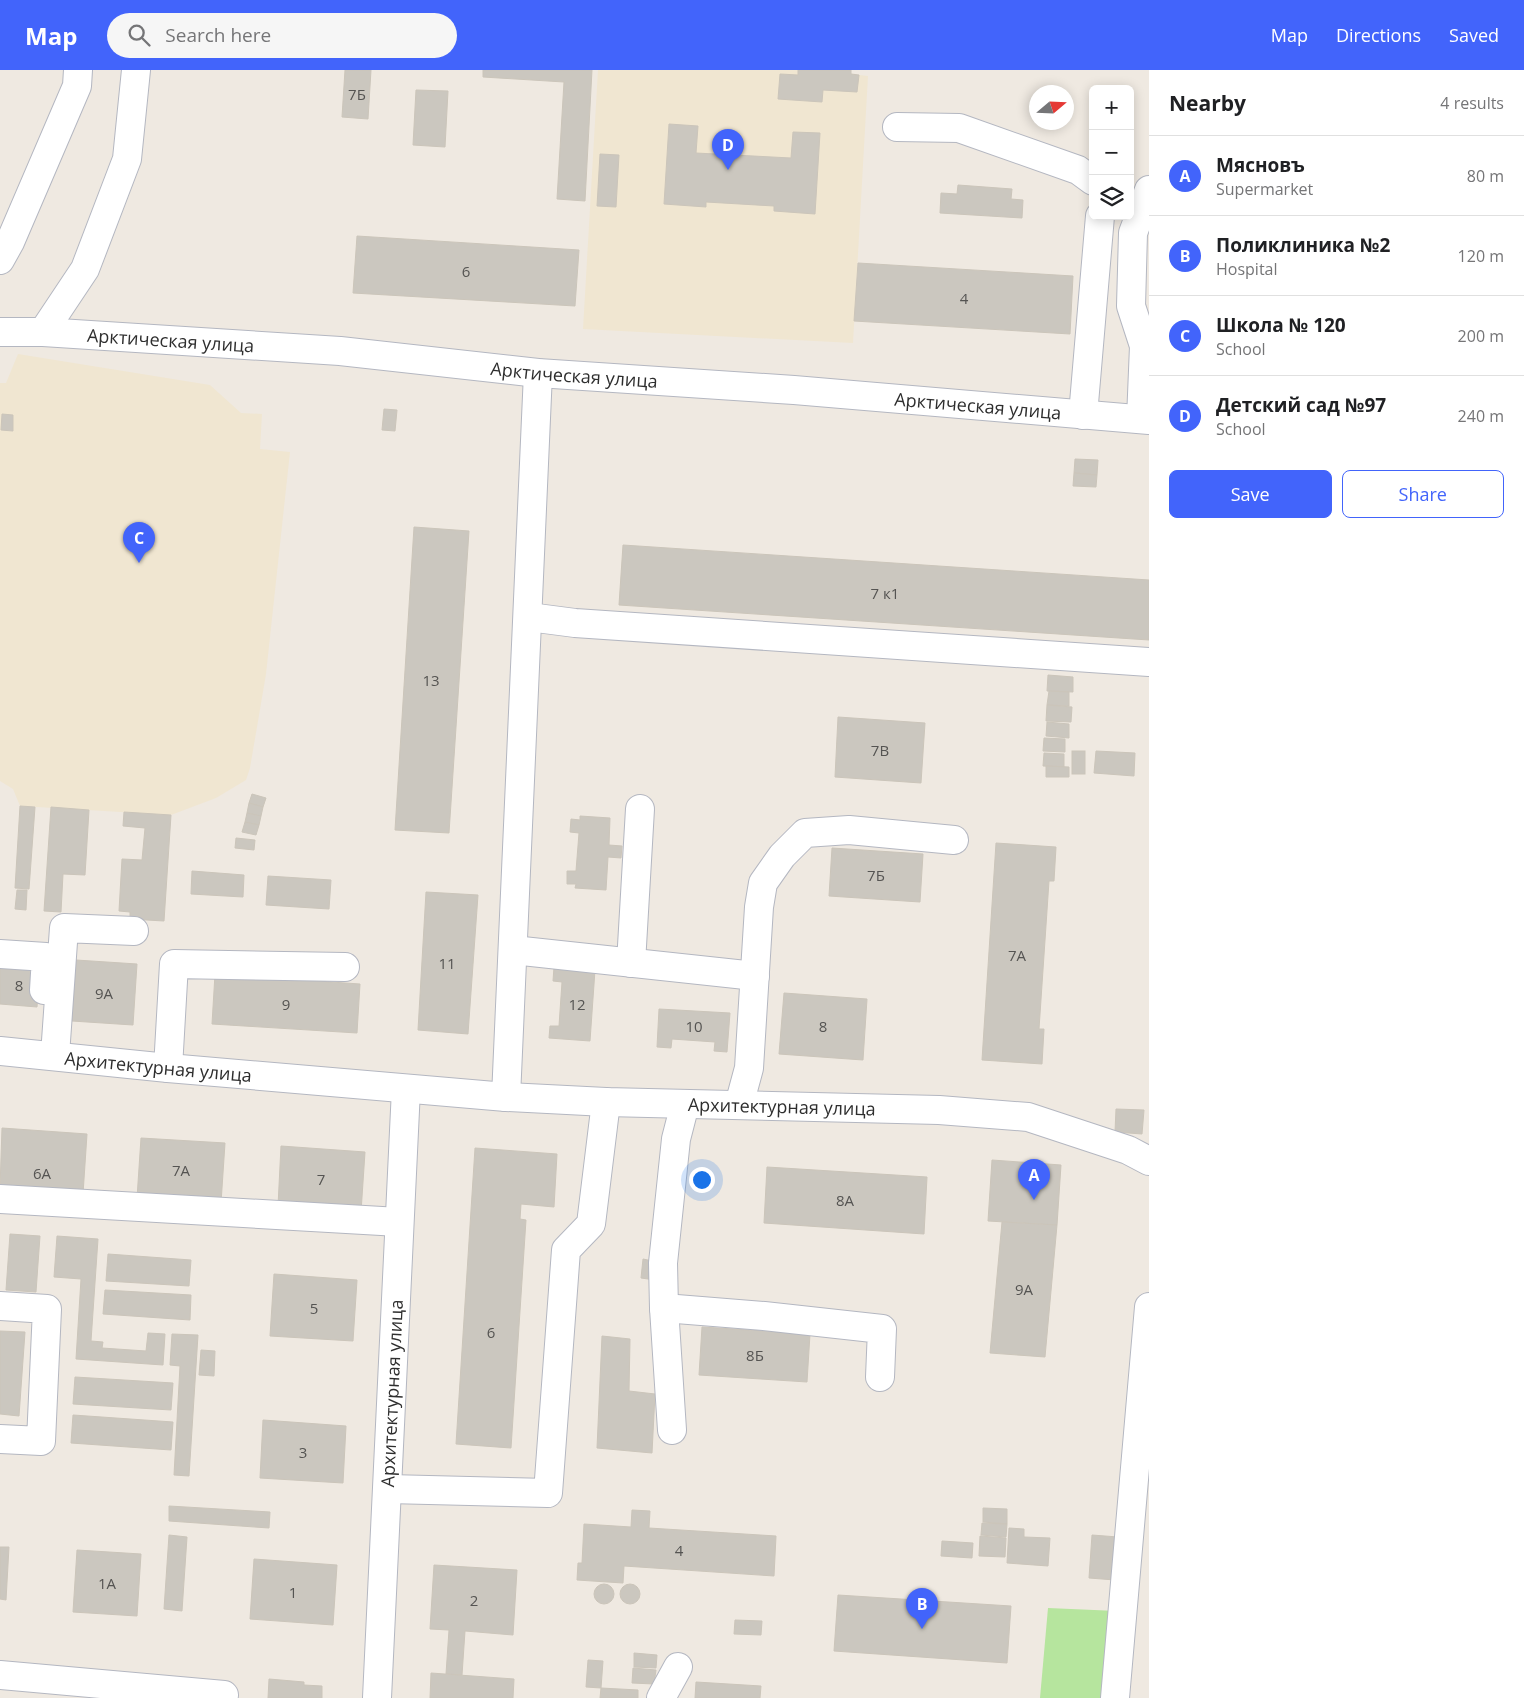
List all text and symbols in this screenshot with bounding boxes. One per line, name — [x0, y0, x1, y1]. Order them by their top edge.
search box — [107, 13, 457, 58]
text: Map — [25, 19, 77, 52]
icon: search — [125, 21, 153, 49]
text: Search here — [165, 22, 271, 48]
text: Map — [1271, 23, 1308, 47]
text: Directions — [1336, 23, 1421, 47]
text: Saved — [1449, 23, 1499, 47]
house number: 7Б — [348, 84, 366, 104]
north arrow — [1029, 85, 1074, 130]
map controls — [1089, 85, 1134, 220]
button: + — [1089, 85, 1134, 130]
text: Nearby — [1169, 89, 1246, 117]
text: 4 results — [1440, 92, 1504, 114]
pin: D — [712, 129, 744, 170]
button: − — [1089, 130, 1134, 175]
text: Мясновъ — [1216, 152, 1305, 178]
text: A — [1179, 165, 1191, 187]
text: 80 m — [1467, 165, 1504, 187]
button: layers — [1089, 175, 1134, 220]
text: Supermarket — [1216, 178, 1313, 200]
text: Поликлиника №2 — [1216, 232, 1390, 258]
text: B — [1180, 245, 1190, 267]
text: 120 m — [1458, 245, 1504, 267]
text: Hospital — [1216, 258, 1278, 280]
house number: 6 — [462, 261, 470, 281]
house number: 4 — [960, 288, 969, 308]
text: Школа № 120 — [1216, 312, 1346, 338]
street label: Арктическая улица — [86, 323, 255, 357]
text: C — [1180, 325, 1190, 347]
text: 200 m — [1458, 325, 1504, 347]
text: School — [1216, 338, 1266, 360]
street label: Арктическая улица — [489, 356, 658, 393]
street label: Арктическая улица — [894, 387, 1062, 425]
text: Детский сад №97 — [1216, 392, 1386, 418]
text: D — [1179, 405, 1191, 427]
text: 240 m — [1458, 405, 1504, 427]
text: School — [1216, 418, 1266, 440]
button: Save — [1169, 470, 1332, 518]
button: Share — [1342, 470, 1504, 518]
pin: C — [123, 522, 155, 563]
house number: 7 к1 — [871, 583, 899, 603]
house number: 13 — [422, 670, 440, 690]
house number: 7В — [871, 740, 889, 760]
house number: 7Б — [867, 865, 885, 885]
house number: 7А — [1008, 945, 1027, 965]
house number: 11 — [438, 953, 456, 973]
house number: 8 — [15, 975, 23, 995]
house number: 9А — [95, 983, 114, 1003]
house number: 9 — [282, 994, 290, 1014]
house number: 12 — [568, 994, 586, 1014]
house number: 10 — [685, 1016, 703, 1036]
house number: 8 — [819, 1016, 827, 1036]
street label: Архитектурная улица — [64, 1046, 253, 1087]
street label: Архитектурная улица — [688, 1092, 876, 1120]
pin: A — [1018, 1159, 1050, 1200]
house number: 7А — [172, 1160, 191, 1180]
house number: 6А — [33, 1163, 52, 1183]
your location — [689, 1167, 715, 1193]
house number: 7 — [317, 1169, 325, 1189]
house number: 8А — [836, 1190, 855, 1210]
house number: 9А — [1015, 1279, 1034, 1299]
house number: 5 — [310, 1298, 318, 1318]
street label: Архитектурная улица — [375, 1299, 408, 1488]
house number: 6 — [487, 1322, 495, 1342]
house number: 8Б — [746, 1345, 764, 1365]
house number: 3 — [299, 1442, 307, 1462]
house number: 4 — [675, 1540, 684, 1560]
house number: 1А — [98, 1573, 117, 1593]
house number: 1 — [289, 1582, 297, 1602]
pin: B — [906, 1588, 938, 1629]
house number: 2 — [470, 1590, 478, 1610]

